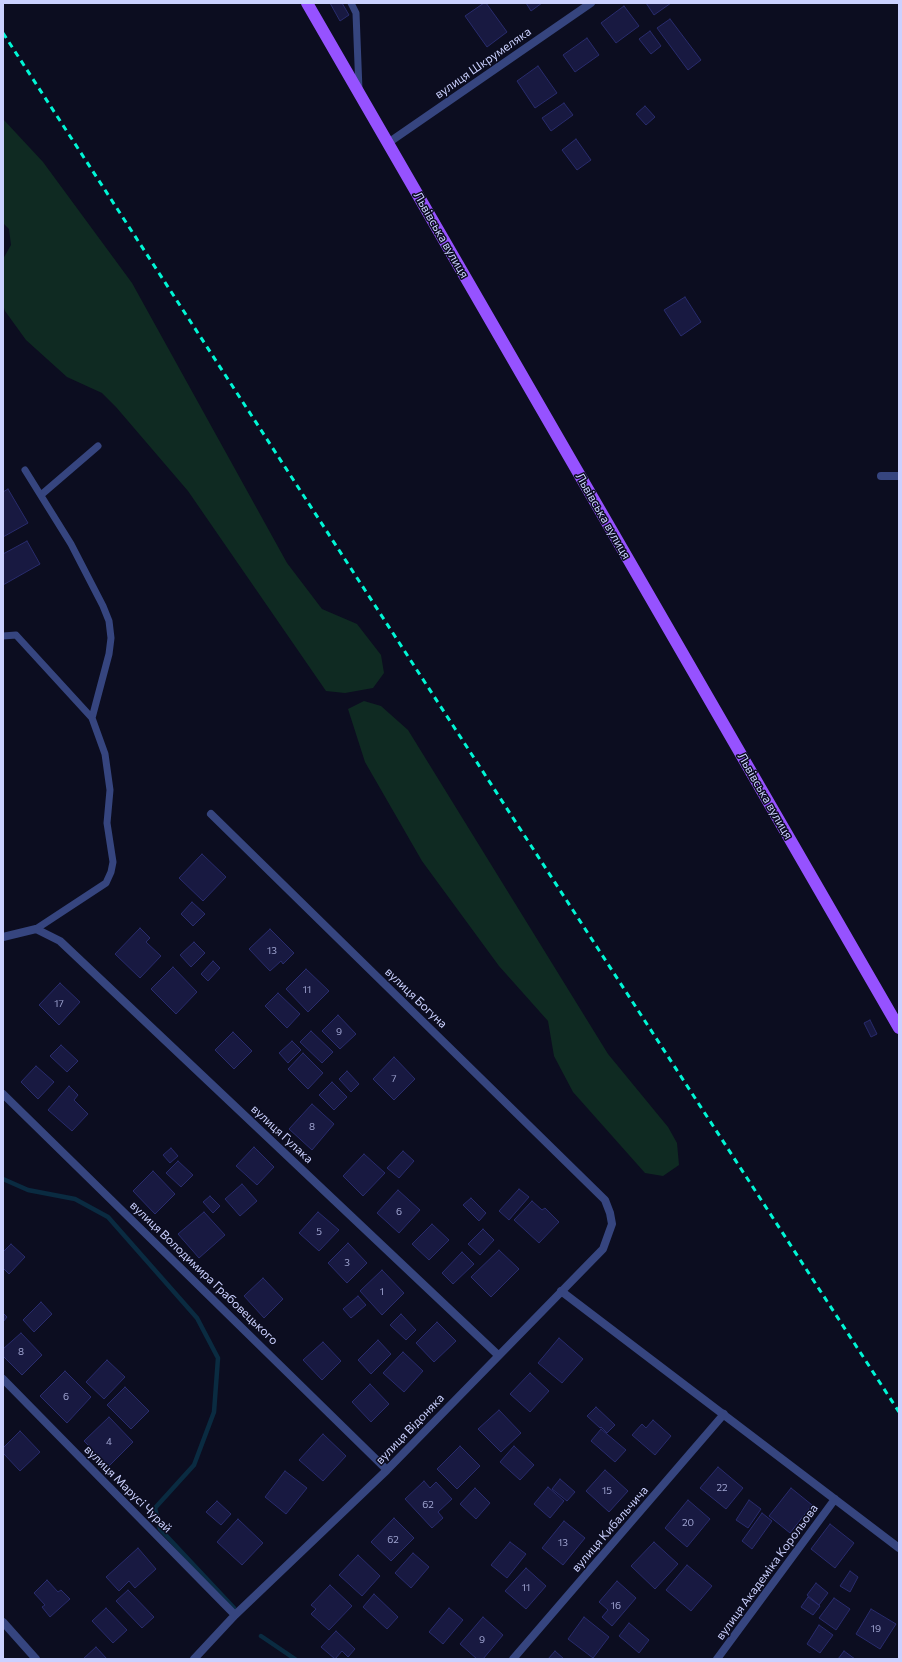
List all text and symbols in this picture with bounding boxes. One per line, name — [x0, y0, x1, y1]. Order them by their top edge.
street label: вулиця Шкрумеляка — [432, 24, 534, 102]
street label: Львівська вулиця — [410, 189, 472, 281]
street label: Львівська вулиця — [572, 470, 634, 562]
street label: Львівська вулиця — [734, 750, 796, 842]
house number: 13 — [267, 945, 277, 957]
street label: вулиця Богуна — [382, 965, 450, 1031]
house number: 11 — [303, 984, 311, 996]
house number: 17 — [54, 998, 64, 1010]
house number: 9 — [336, 1026, 342, 1038]
house number: 7 — [391, 1073, 397, 1085]
street label: вулиця Гулака — [248, 1102, 316, 1166]
house number: 8 — [309, 1121, 315, 1133]
street label: вулиця Володимира Грабовецького — [127, 1198, 281, 1348]
house number: 6 — [396, 1206, 402, 1218]
house number: 5 — [316, 1226, 322, 1238]
house number: 3 — [344, 1257, 350, 1269]
house number: 1 — [380, 1286, 384, 1298]
house number: 8 — [18, 1346, 24, 1358]
house number: 6 — [63, 1391, 69, 1403]
street label: вулиця Відоняка — [373, 1391, 447, 1467]
house number: 4 — [106, 1436, 112, 1448]
street label: вулиця Марусі Чурай — [81, 1442, 175, 1536]
house number: 22 — [716, 1482, 728, 1494]
street label: вулиця Кибальчича — [569, 1483, 651, 1575]
house number: 15 — [602, 1485, 612, 1497]
house number: 62 — [422, 1499, 434, 1511]
street label: вулиця Академіка Корольова — [713, 1501, 821, 1643]
house number: 20 — [682, 1517, 694, 1529]
house number: 62 — [387, 1534, 399, 1546]
house number: 13 — [558, 1537, 568, 1549]
house number: 11 — [522, 1582, 530, 1594]
house number: 16 — [611, 1600, 621, 1612]
house number: 19 — [871, 1623, 881, 1635]
house number: 9 — [479, 1634, 485, 1646]

